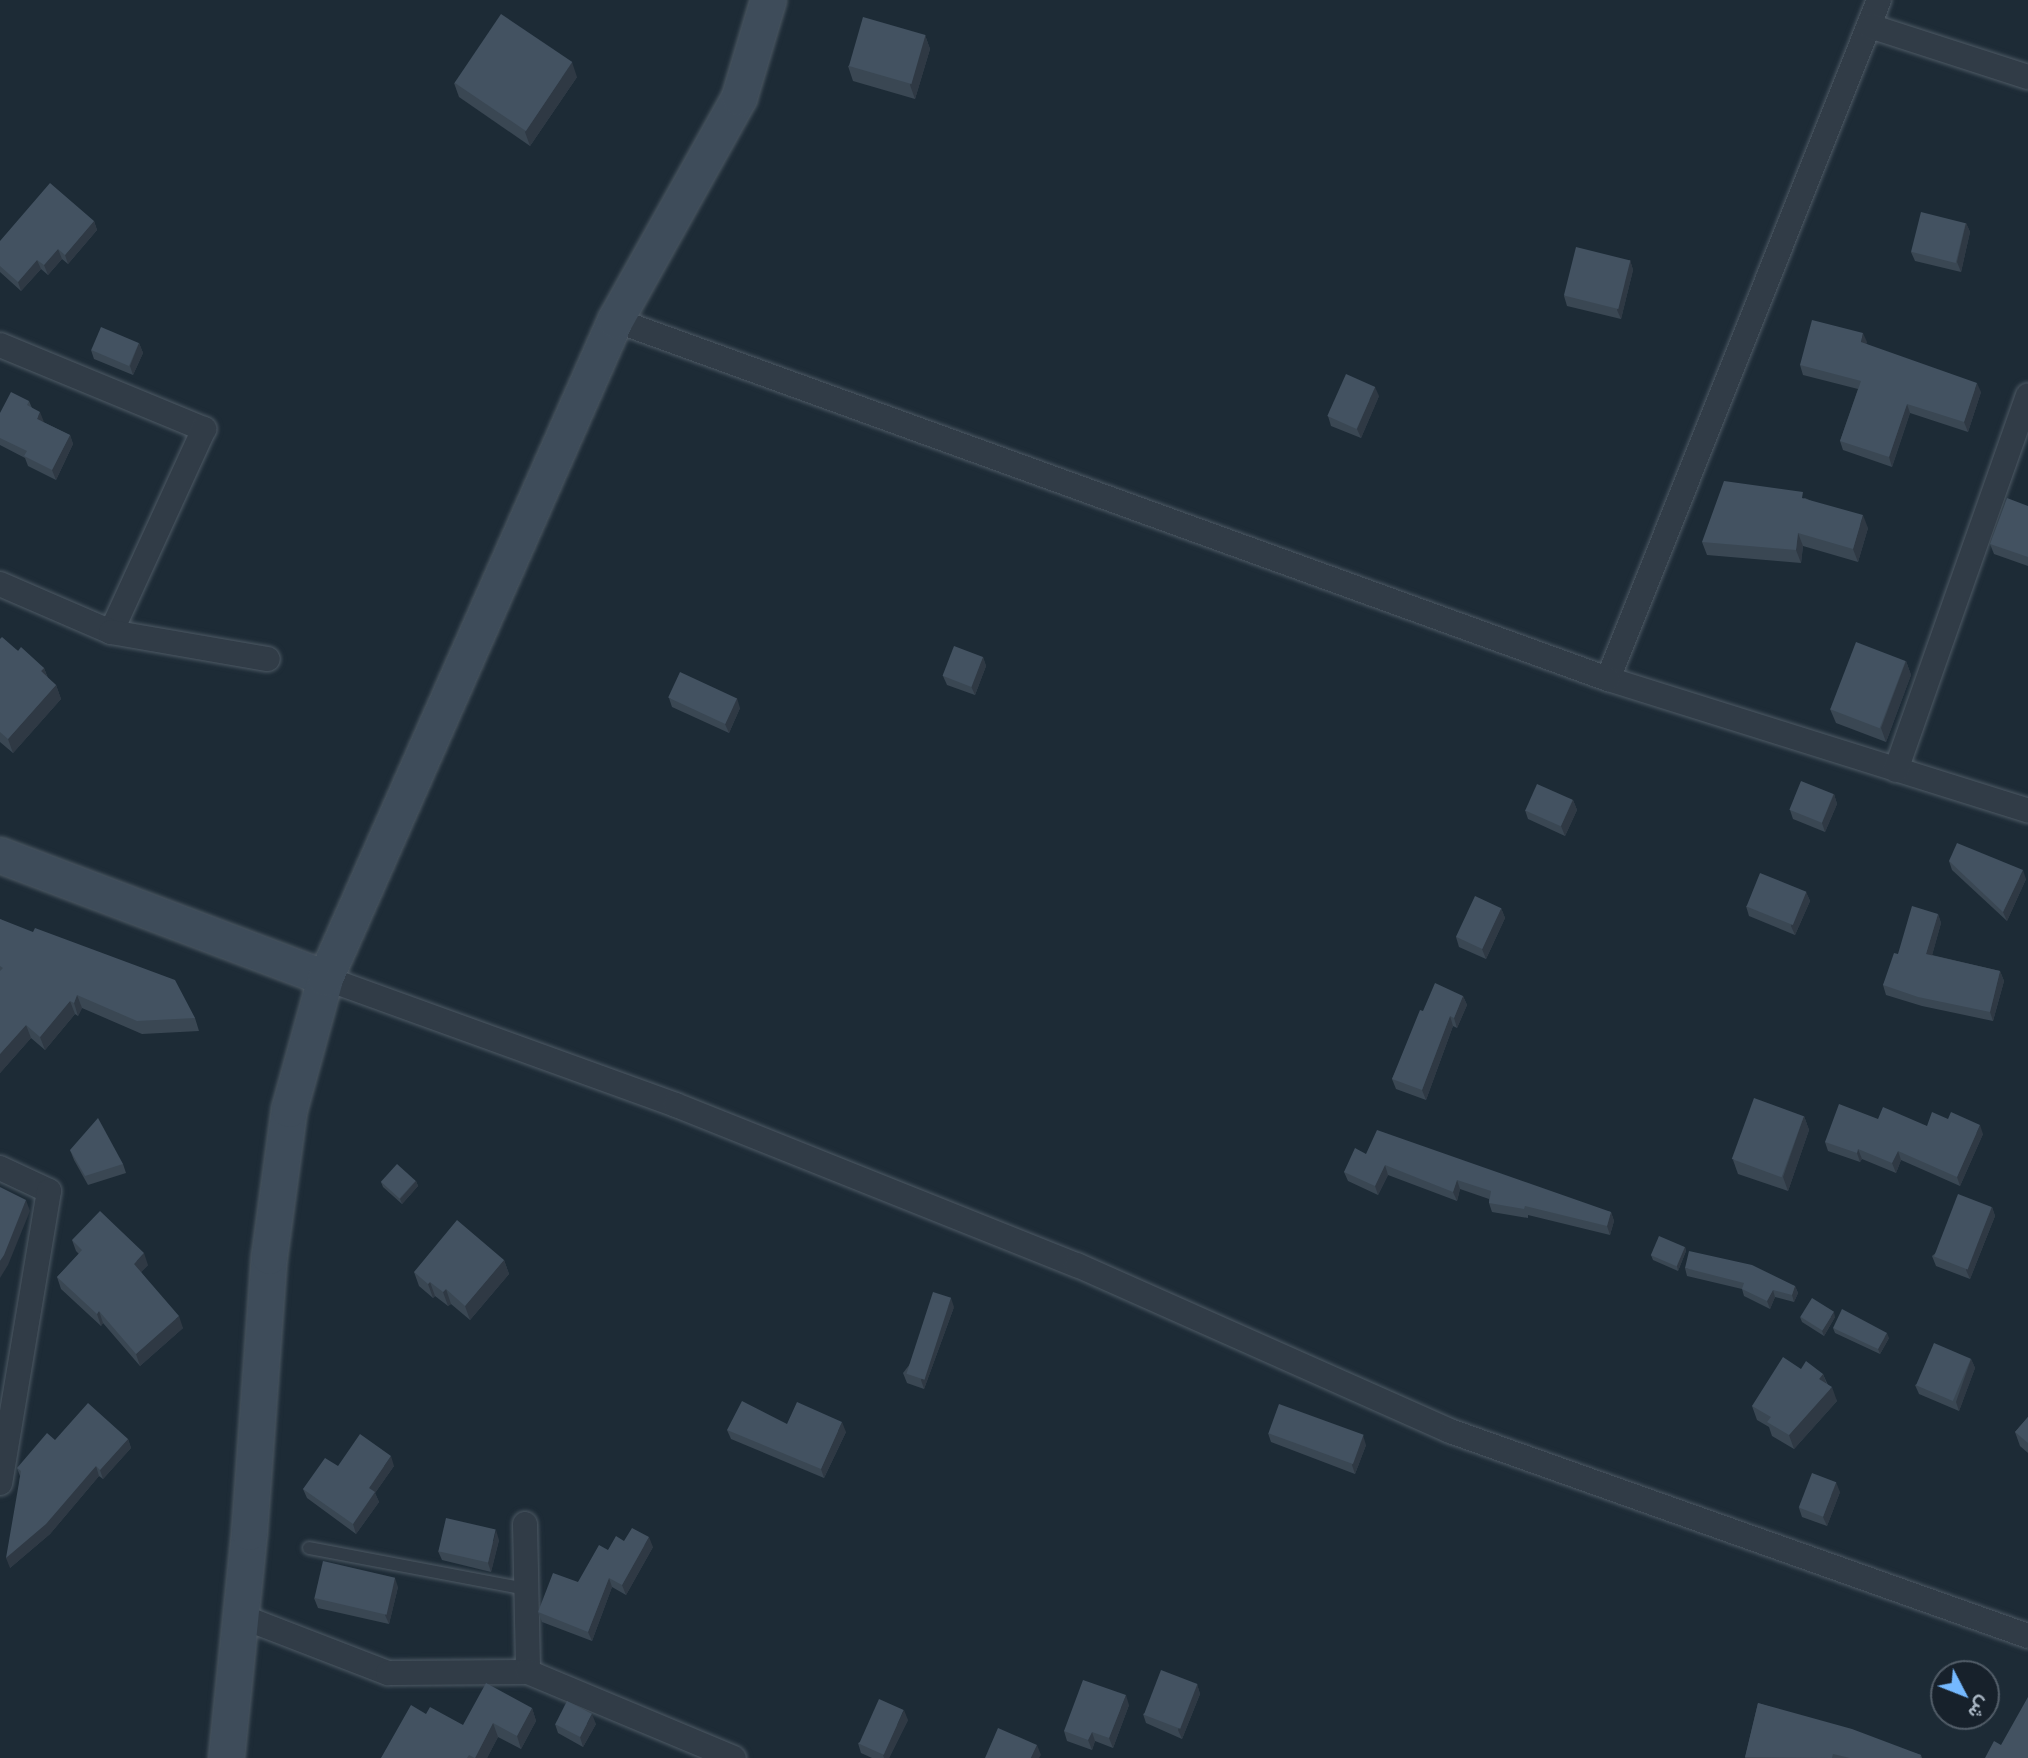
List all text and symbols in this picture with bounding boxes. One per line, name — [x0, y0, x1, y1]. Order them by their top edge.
north arrow — [1930, 1660, 2000, 1730]
text: ش — [1963, 1691, 1996, 1725]

